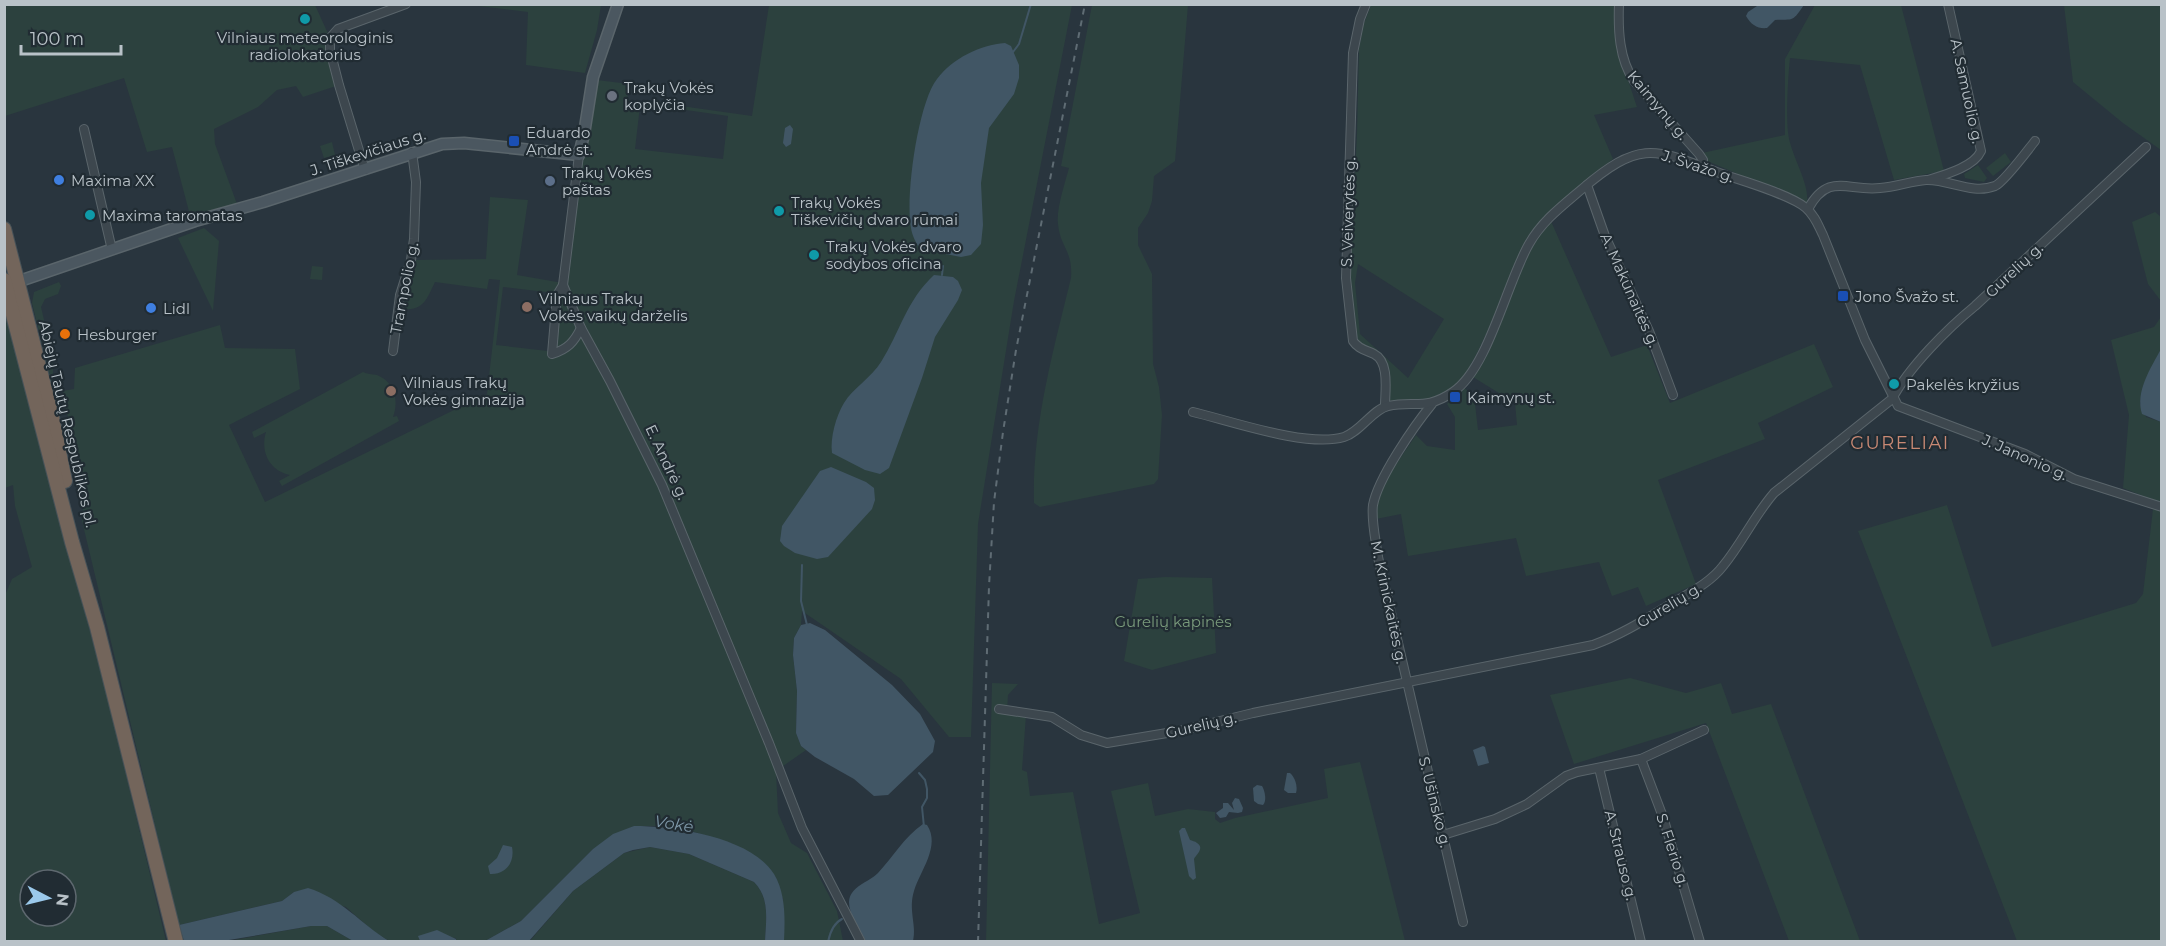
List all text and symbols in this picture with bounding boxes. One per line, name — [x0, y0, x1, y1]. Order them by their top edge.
marker: Vilniaus meteorologinis radiolokatorius — [298, 12, 312, 26]
scale bar — [21, 18, 122, 56]
text: 100 m — [30, 28, 84, 50]
place label: Vilniaus meteorologinis radiolokatorius — [217, 28, 393, 64]
street label: A. Samuolio g. — [1947, 37, 1987, 145]
street label: Kaimynų g. — [1623, 66, 1693, 144]
place label: Trakų Vokės koplyčia — [624, 78, 714, 114]
marker: Trakų Vokės koplyčia — [605, 89, 619, 103]
place label: Eduardo Andrė st. — [526, 123, 593, 159]
street label: J. Tiškevičiaus g. — [307, 124, 428, 180]
marker: Eduardo Andrė st. — [507, 134, 521, 148]
street label: J. Švažo g. — [1659, 145, 1736, 187]
street label: S. Veiverytės g. — [1337, 157, 1359, 267]
place label: Trakų Vokės paštas — [562, 163, 652, 199]
place label: Maxima XX — [71, 171, 154, 190]
marker: Maxima XX — [52, 173, 66, 187]
marker: Trakų Vokės paštas — [543, 174, 557, 188]
place label: Trakų Vokės Tiškevičių dvaro rūmai — [791, 193, 958, 229]
marker: Trakų Vokės Tiškevičių dvaro rūmai — [772, 204, 786, 218]
place label: Maxima taromatas — [102, 206, 243, 225]
marker: Maxima taromatas — [83, 208, 97, 222]
street label: A. Makūnaitės g. — [1596, 230, 1664, 350]
place label: Trakų Vokės dvaro sodybos oficina — [826, 237, 962, 273]
street label: Gurelių g. — [1981, 238, 2047, 302]
street label: Trampolio g. — [386, 241, 422, 335]
marker: Trakų Vokės dvaro sodybos oficina — [807, 248, 821, 262]
place label: Jono Švažo st. — [1854, 287, 1959, 306]
place label: Vilniaus Trakų Vokės vaikų darželis — [539, 289, 688, 325]
marker: Jono Švažo st. — [1836, 289, 1850, 303]
place label: Lidl — [163, 299, 190, 318]
marker: Vilniaus Trakų Vokės vaikų darželis — [520, 300, 534, 314]
marker: Lidl — [144, 301, 158, 315]
street label: Abiejų Tautų Respublikos pl. — [35, 319, 101, 529]
place label: Hesburger — [77, 325, 157, 344]
marker: Hesburger — [58, 327, 72, 341]
place label: Vilniaus Trakų Vokės gimnazija — [403, 373, 525, 409]
place label: Pakelės kryžius — [1906, 375, 2019, 394]
marker: Pakelės kryžius — [1887, 377, 1901, 391]
marker: Vilniaus Trakų Vokės gimnazija — [384, 384, 398, 398]
place label: Kaimynų st. — [1467, 388, 1555, 407]
marker: Kaimynų st. — [1448, 390, 1462, 404]
street label: E. Andrė g. — [641, 421, 693, 503]
street label: J. Janonio g. — [1978, 429, 2071, 484]
district label: GURELIAI — [1850, 432, 1950, 454]
street label: M. Krinickaitės g. — [1367, 539, 1411, 665]
street label: Gurelių g. — [1633, 578, 1705, 632]
park label: Gurelių kapinės — [1114, 612, 1232, 631]
street label: Gurelių g. — [1164, 708, 1238, 742]
street label: S. Ušinsko g. — [1415, 755, 1455, 849]
street label: A. Strauso g. — [1601, 808, 1641, 902]
street label: S. Flerio g. — [1652, 811, 1694, 889]
water label: Vokė — [653, 812, 695, 836]
north arrow — [18, 868, 78, 928]
text: N — [52, 892, 73, 907]

